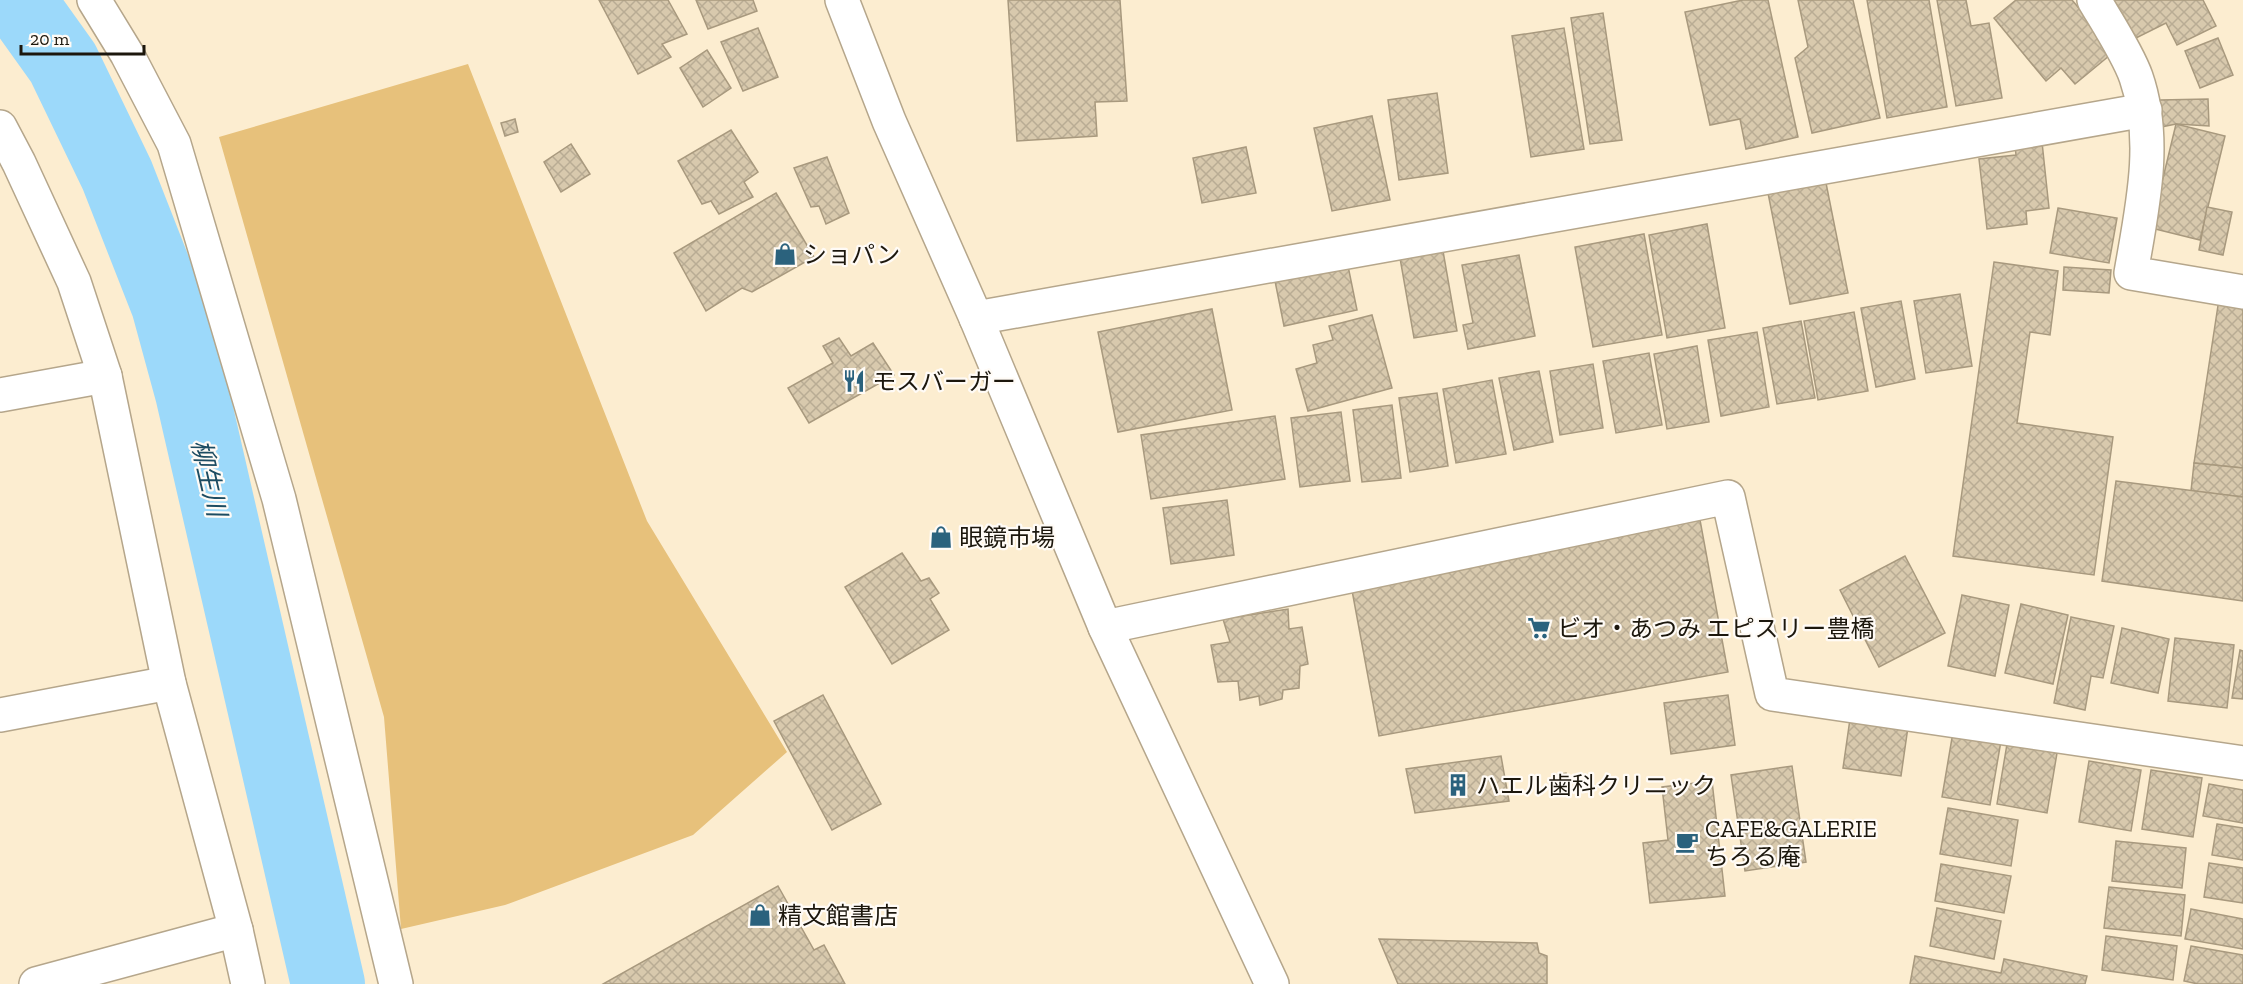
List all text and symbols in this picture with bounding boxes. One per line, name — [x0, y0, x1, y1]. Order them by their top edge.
scale bar — [21, 18, 144, 56]
text: 20 m — [30, 28, 70, 50]
place label: ショパン — [803, 240, 900, 269]
shop icon: ショパン — [772, 241, 798, 267]
place label: モスバーガー — [872, 367, 1016, 396]
restaurant icon: モスバーガー — [841, 368, 867, 394]
water label: 柳生川 — [185, 436, 234, 523]
place label: 眼鏡市場 — [959, 523, 1055, 552]
shop icon: 眼鏡市場 — [928, 524, 954, 550]
place label: ビオ・あつみ エピスリー豊橋 — [1557, 614, 1874, 643]
supermarket icon: ビオ・あつみ エピスリー豊橋 — [1526, 615, 1552, 641]
place label: ハエル歯科クリニック — [1476, 771, 1716, 800]
building icon: ハエル歯科クリニック — [1445, 772, 1471, 798]
place label: CAFE&GALERIE ちろる庵 — [1705, 814, 1877, 871]
cafe icon: CAFE&GALERIE ちろる庵 — [1674, 829, 1700, 855]
place label: 精文館書店 — [778, 901, 898, 930]
shop icon: 精文館書店 — [747, 902, 773, 928]

